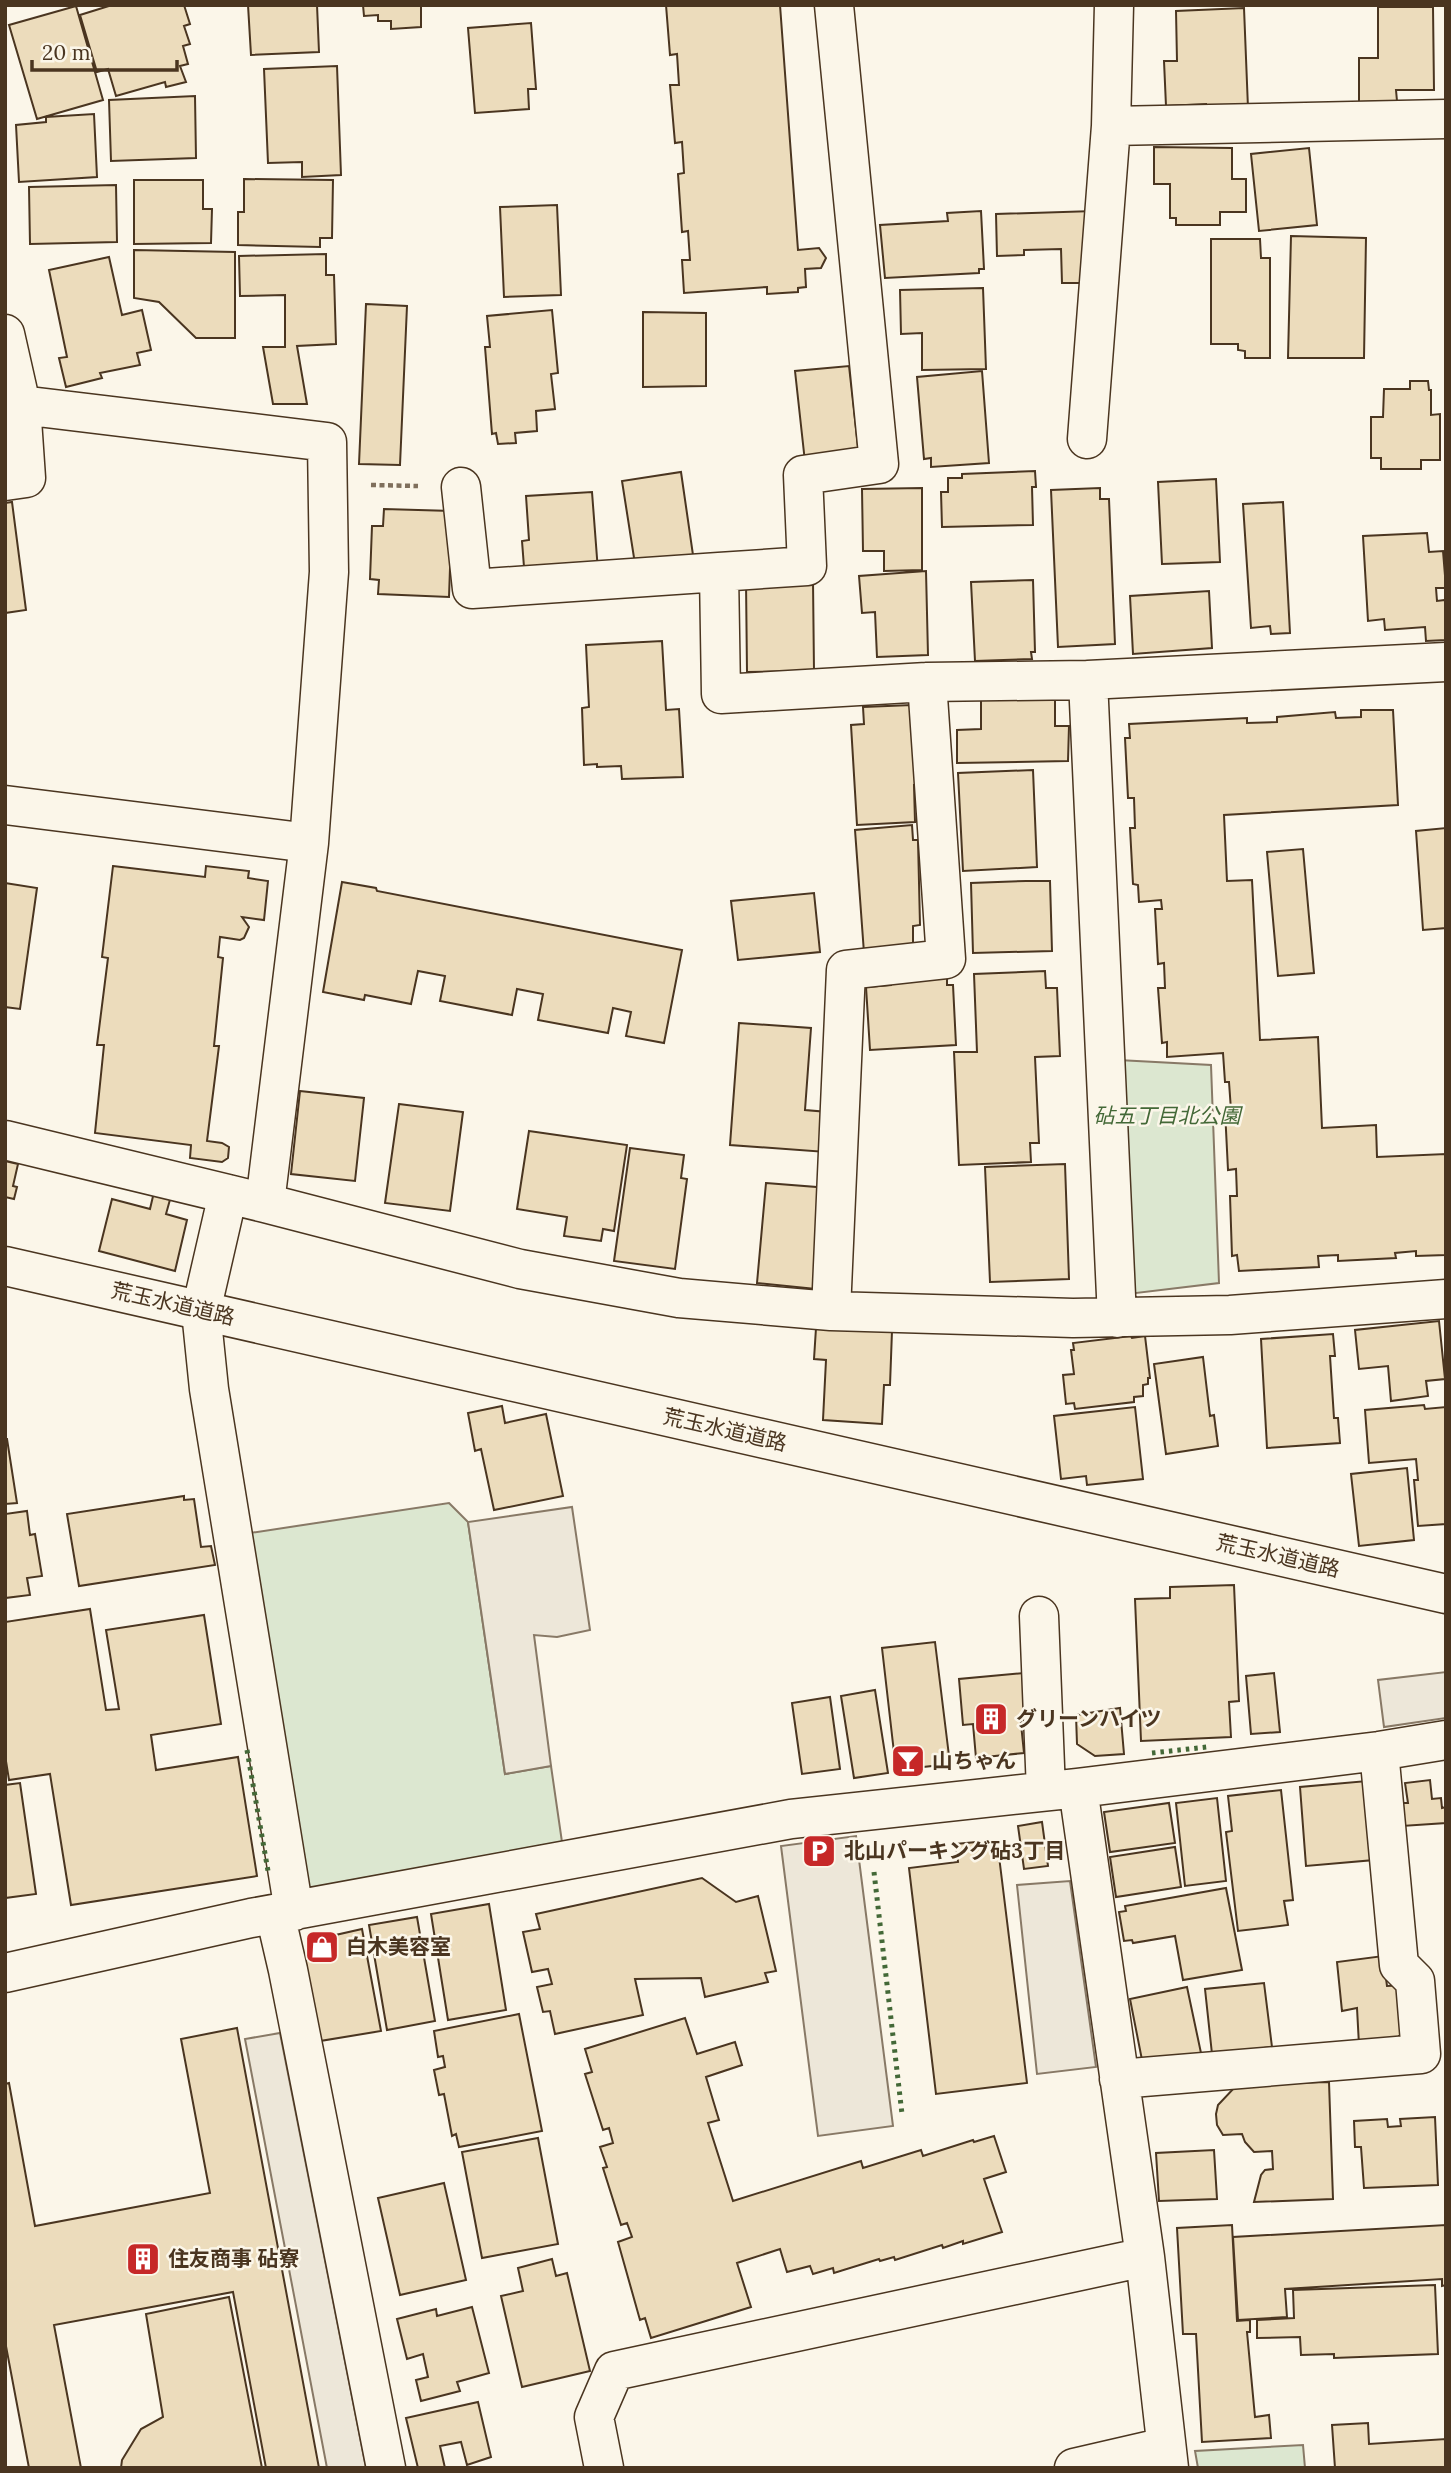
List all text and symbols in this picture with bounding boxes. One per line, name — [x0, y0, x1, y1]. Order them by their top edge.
scale bar — [32, 28, 177, 72]
text: 20 m — [42, 39, 91, 66]
park label: 砧五丁目北公園 — [1094, 1102, 1243, 1129]
street label: 荒玉水道道路 — [109, 1276, 238, 1331]
street label: 荒玉水道道路 — [661, 1402, 790, 1457]
street label: 荒玉水道道路 — [1214, 1528, 1343, 1583]
building icon: グリーンハイツ — [972, 1700, 1010, 1738]
place label: グリーンハイツ — [1016, 1705, 1162, 1732]
bar icon: 山ちゃん — [889, 1742, 927, 1780]
place label: 山ちゃん — [932, 1747, 1016, 1774]
parking icon: 北山パーキング砧3丁目 — [800, 1832, 838, 1870]
place label: 北山パーキング砧3丁目 — [844, 1837, 1065, 1864]
shop icon: 白木美容室 — [303, 1928, 341, 1966]
place label: 白木美容室 — [346, 1933, 451, 1960]
building icon: 住友商事 砧寮 — [124, 2240, 162, 2278]
place label: 住友商事 砧寮 — [168, 2245, 300, 2272]

